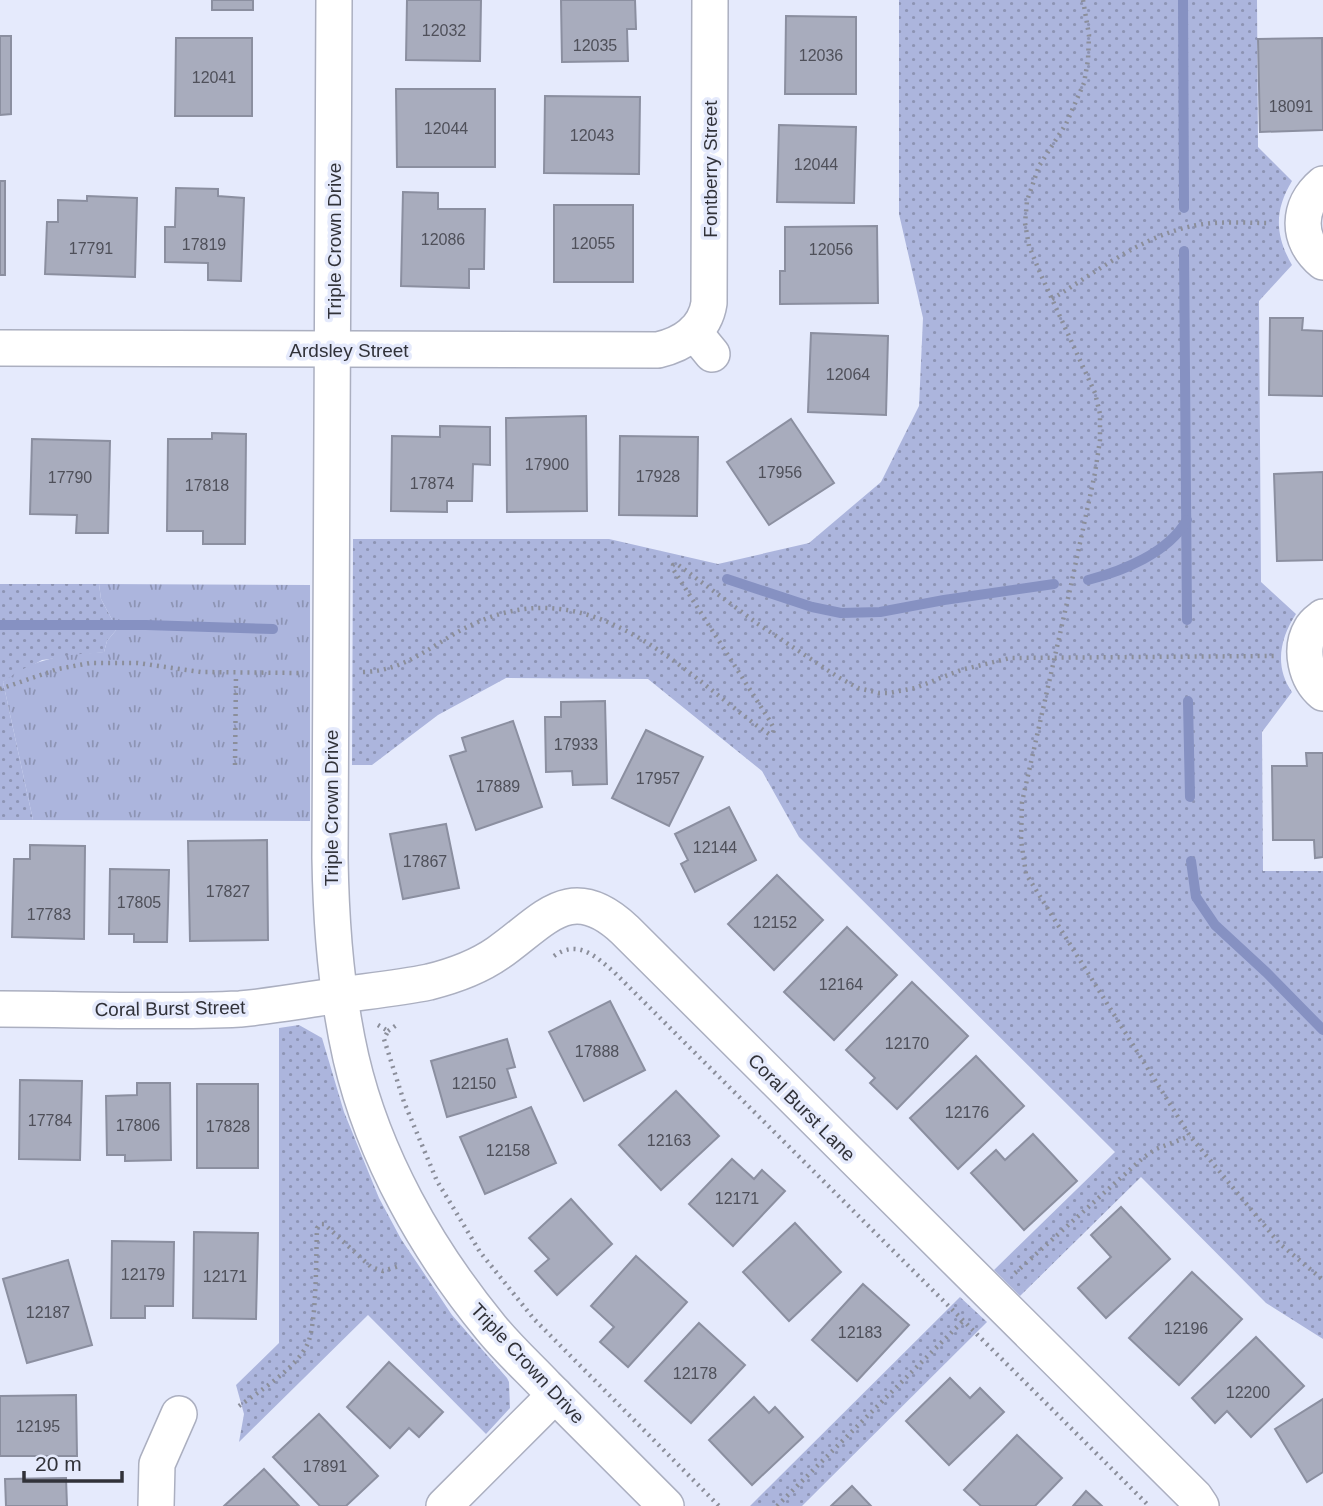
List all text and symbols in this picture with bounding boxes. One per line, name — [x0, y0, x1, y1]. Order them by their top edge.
house number: 12032 — [422, 22, 466, 39]
house number: 12035 — [573, 37, 617, 54]
house number: 12036 — [799, 47, 843, 64]
house number: 12041 — [192, 69, 236, 86]
house number: 18091 — [1269, 98, 1313, 115]
street label: Fontberry Street — [700, 100, 721, 238]
house number: 12044 — [424, 120, 468, 137]
house number: 12043 — [570, 127, 614, 144]
house number: 12044 — [794, 156, 838, 173]
street label: Triple Crown Drive — [324, 163, 345, 319]
house number: 12086 — [421, 231, 465, 248]
house number: 12055 — [571, 235, 615, 252]
house number: 17819 — [182, 236, 226, 253]
house number: 17791 — [69, 240, 113, 257]
house number: 12056 — [809, 241, 853, 258]
street label: Ardsley Street — [289, 340, 409, 361]
house number: 12064 — [826, 366, 870, 383]
house number: 17900 — [525, 456, 569, 473]
house number: 17956 — [758, 464, 802, 481]
house number: 17928 — [636, 468, 680, 485]
house number: 17790 — [48, 469, 92, 486]
house number: 17874 — [410, 475, 454, 492]
house number: 17818 — [185, 477, 229, 494]
street label: Triple Crown Drive — [321, 730, 342, 886]
house number: 17933 — [554, 736, 598, 753]
house number: 17957 — [636, 770, 680, 787]
house number: 17889 — [476, 778, 520, 795]
house number: 12144 — [693, 839, 737, 856]
house number: 17867 — [403, 853, 447, 870]
house number: 17827 — [206, 883, 250, 900]
house number: 17805 — [117, 894, 161, 911]
house number: 17783 — [27, 906, 71, 923]
house number: 12152 — [753, 914, 797, 931]
house number: 12164 — [819, 976, 863, 993]
street label: Coral Burst Street — [94, 997, 246, 1020]
house number: 12170 — [885, 1035, 929, 1052]
house number: 17888 — [575, 1043, 619, 1060]
street label: Coral Burst Lane — [744, 1050, 859, 1165]
house number: 12150 — [452, 1075, 496, 1092]
house number: 12176 — [945, 1104, 989, 1121]
house number: 17784 — [28, 1112, 72, 1129]
house number: 17806 — [116, 1117, 160, 1134]
house number: 17828 — [206, 1118, 250, 1135]
house number: 12163 — [647, 1132, 691, 1149]
house number: 12158 — [486, 1142, 530, 1159]
house number: 12171 — [715, 1190, 759, 1207]
house number: 12179 — [121, 1266, 165, 1283]
house number: 12171 — [203, 1268, 247, 1285]
street label: Triple Crown Drive — [467, 1299, 589, 1428]
house number: 12187 — [26, 1304, 70, 1321]
house number: 12196 — [1164, 1320, 1208, 1337]
house number: 12183 — [838, 1324, 882, 1341]
house number: 12178 — [673, 1365, 717, 1382]
house number: 12200 — [1226, 1384, 1270, 1401]
house number: 12195 — [16, 1418, 60, 1435]
scale bar — [24, 1440, 122, 1484]
text: 20 m — [35, 1452, 82, 1475]
house number: 17891 — [303, 1458, 347, 1475]

